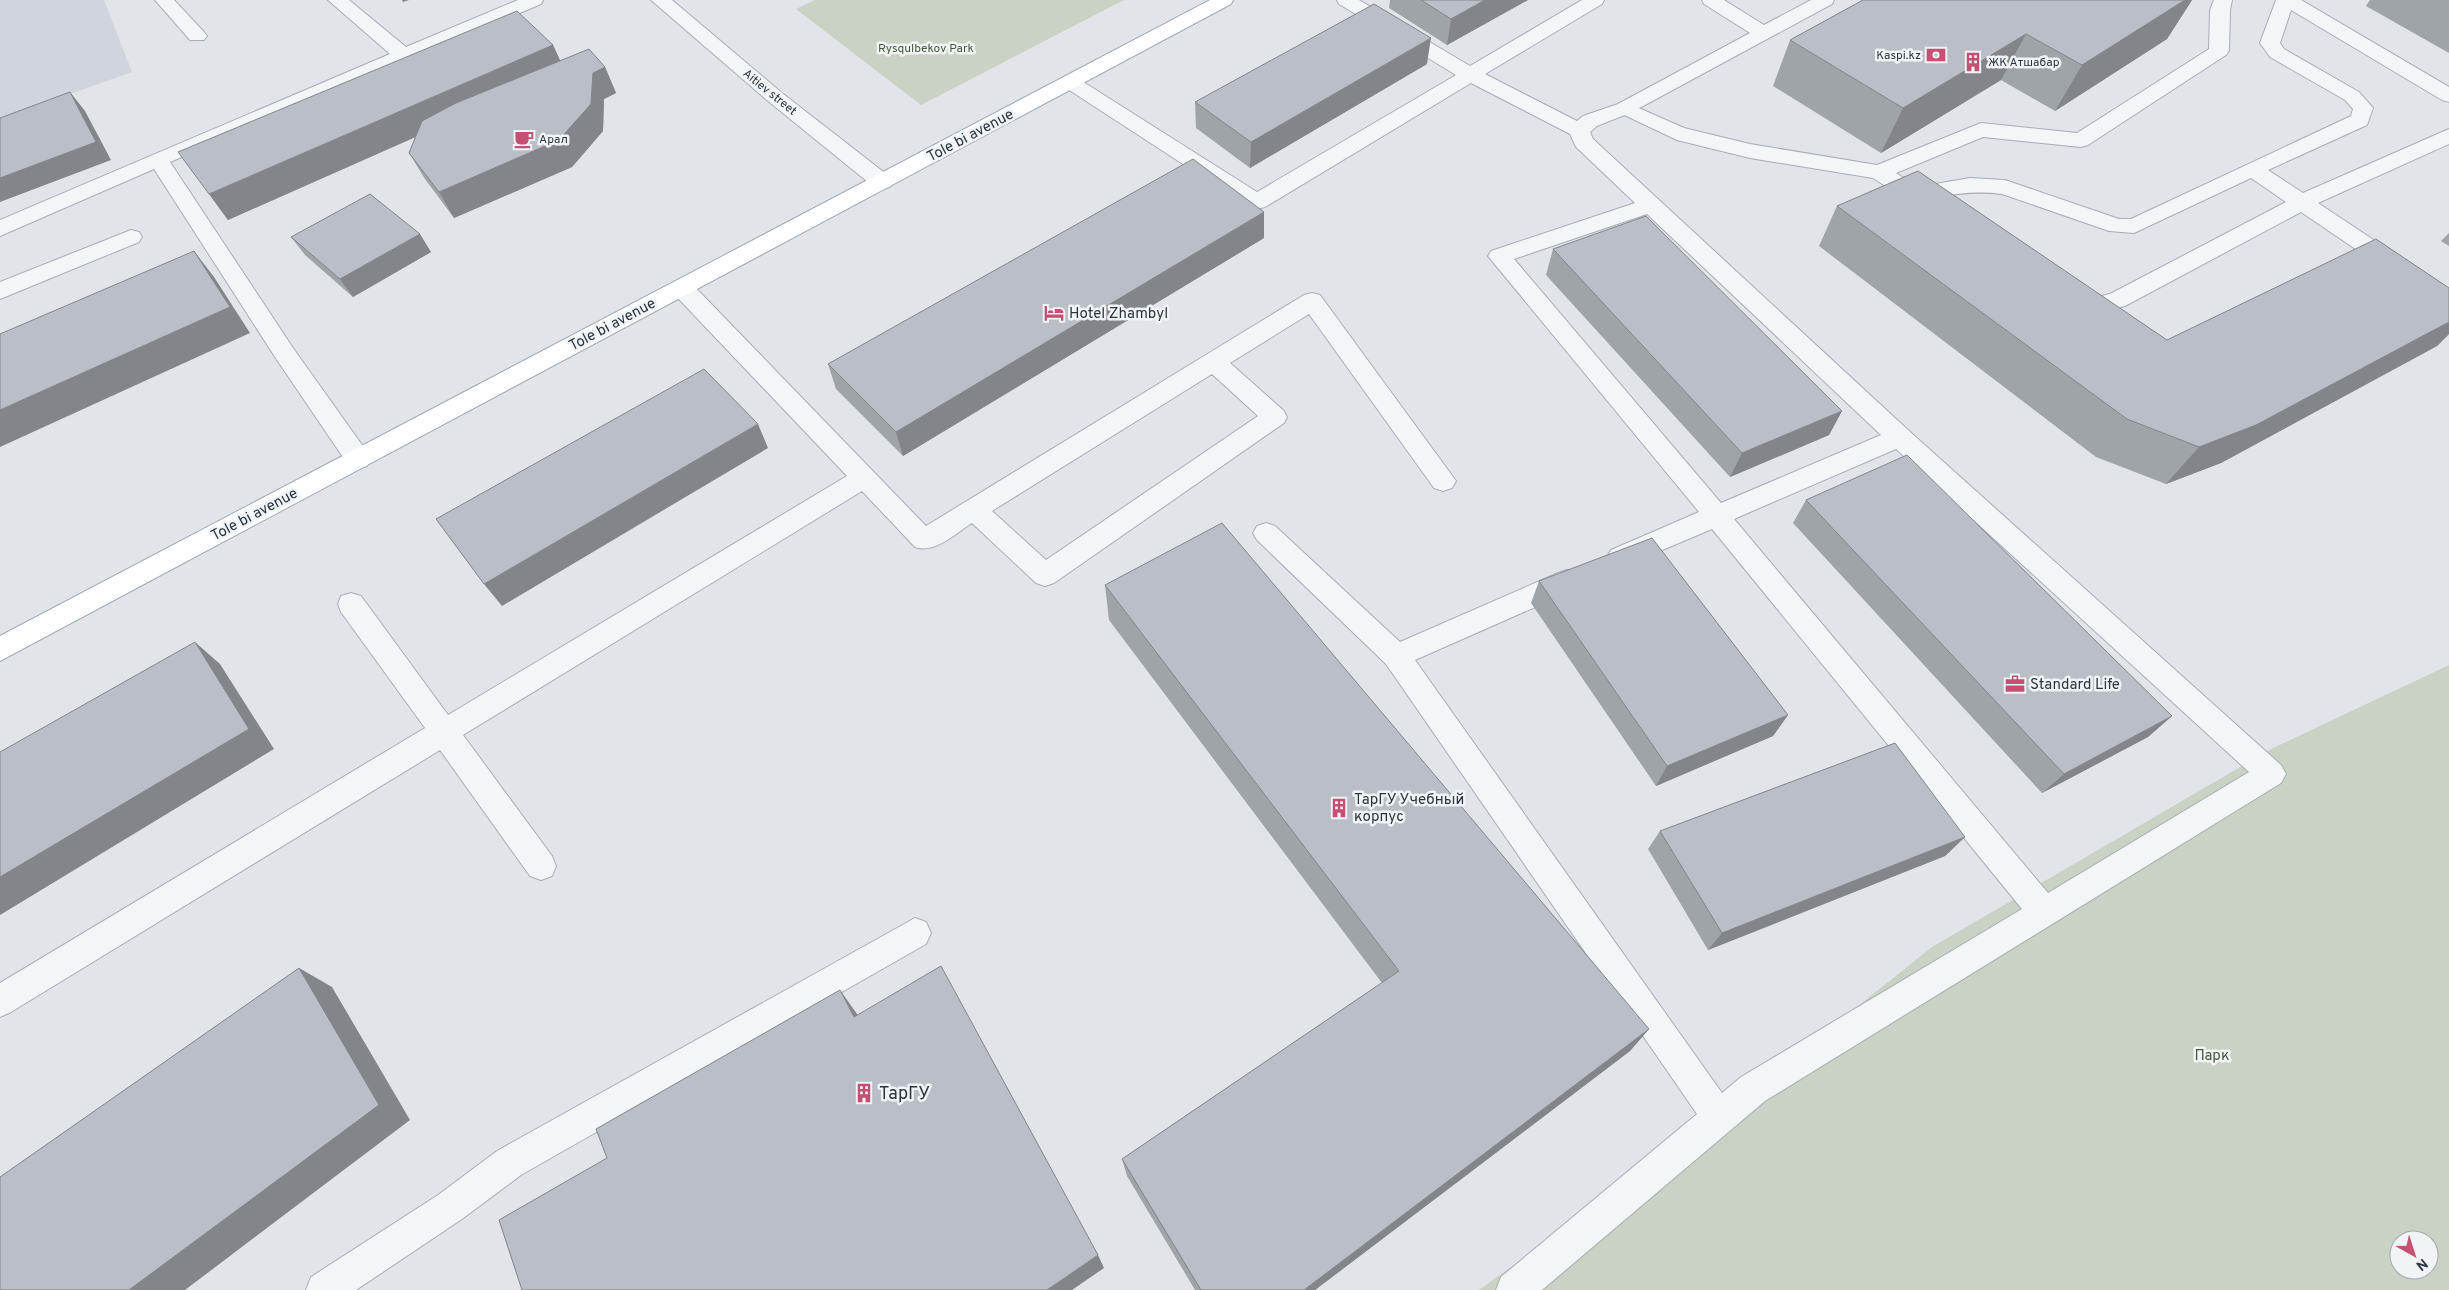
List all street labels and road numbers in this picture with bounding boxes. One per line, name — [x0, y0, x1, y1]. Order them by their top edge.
street label: Aitiev street — [739, 66, 800, 120]
street label: Tole bi avenue — [924, 105, 1017, 167]
street label: Tole bi avenue — [566, 294, 659, 356]
street label: Tole bi avenue — [208, 484, 301, 546]

